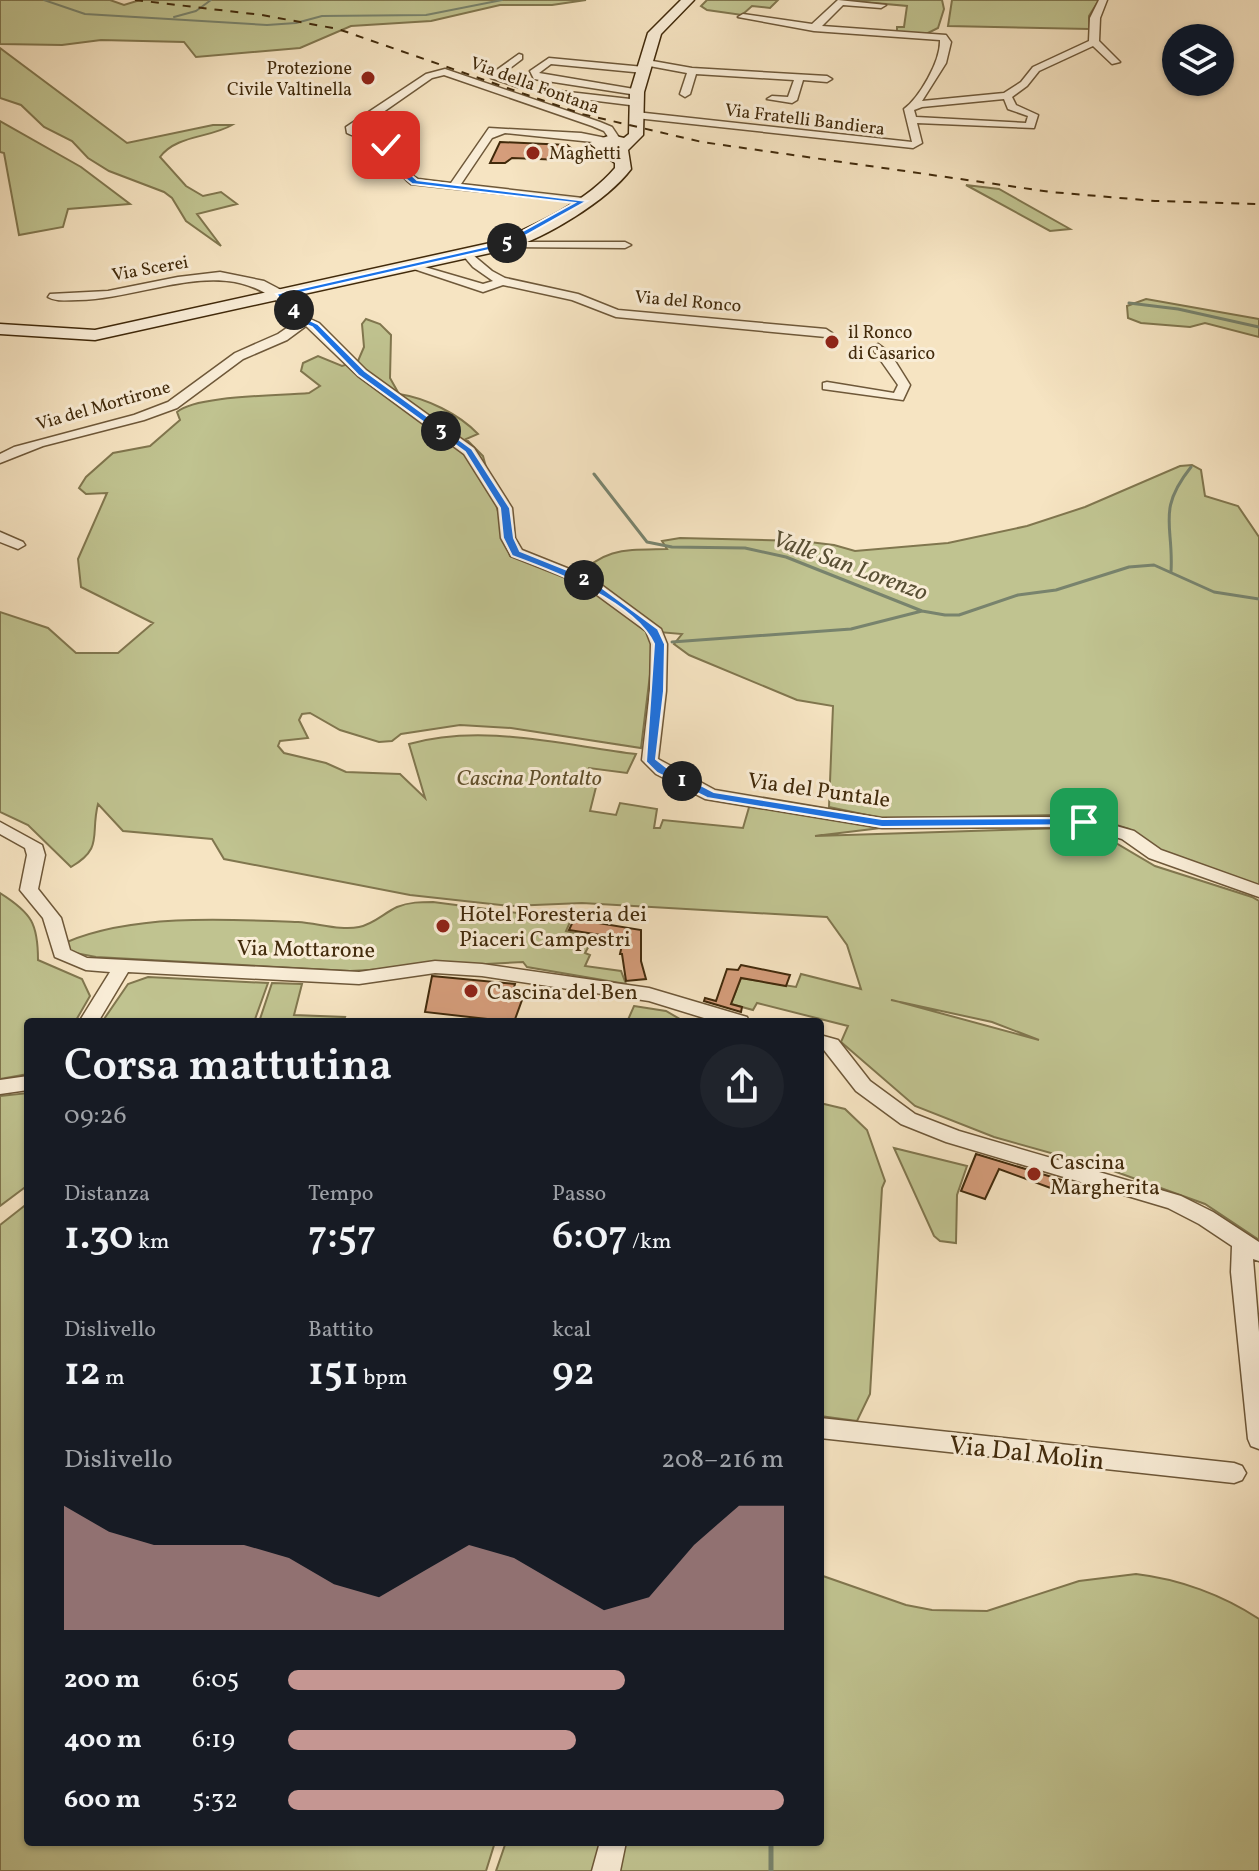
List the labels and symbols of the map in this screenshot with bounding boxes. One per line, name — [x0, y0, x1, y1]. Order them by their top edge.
street label: Via della Fontana — [466, 51, 603, 121]
place label: Protezione Civile Valtinella — [227, 57, 352, 103]
marker: Protezione Civile Valtinella — [359, 69, 377, 87]
street label: Via Fratelli Bandiera — [723, 98, 886, 143]
pin — [352, 111, 420, 179]
place label: Maghetti — [549, 142, 621, 167]
marker: Maghetti — [524, 144, 542, 162]
pin: 5 — [487, 223, 527, 263]
street label: Via Scerei — [110, 250, 191, 289]
street label: Via del Ronco — [633, 285, 742, 320]
pin: 4 — [274, 290, 314, 330]
place label: il Ronco di Casarico — [848, 321, 935, 367]
marker: il Ronco di Casarico — [823, 333, 841, 351]
street label: Via del Mortirone — [33, 375, 174, 438]
pin: 3 — [421, 411, 461, 451]
water label: Valle San Lorenzo — [767, 523, 932, 611]
pin: 2 — [564, 560, 604, 600]
pin: 1 — [662, 761, 702, 801]
park label: Cascina Pontalto — [456, 764, 602, 795]
street label: Via del Puntale — [745, 766, 892, 817]
pin — [1050, 788, 1118, 856]
place label: Hotel Foresteria dei Piaceri Campestri — [459, 900, 647, 956]
marker: Hotel Foresteria dei Piaceri Campestri — [434, 917, 452, 935]
street label: Via Mottarone — [237, 934, 375, 967]
place label: Cascina del Ben — [487, 978, 638, 1009]
marker: Cascina del Ben — [462, 982, 480, 1000]
place label: Cascina Margherita — [1050, 1148, 1160, 1204]
marker: Cascina Margherita — [1025, 1165, 1043, 1183]
street label: Via Dal Molin — [947, 1428, 1106, 1480]

